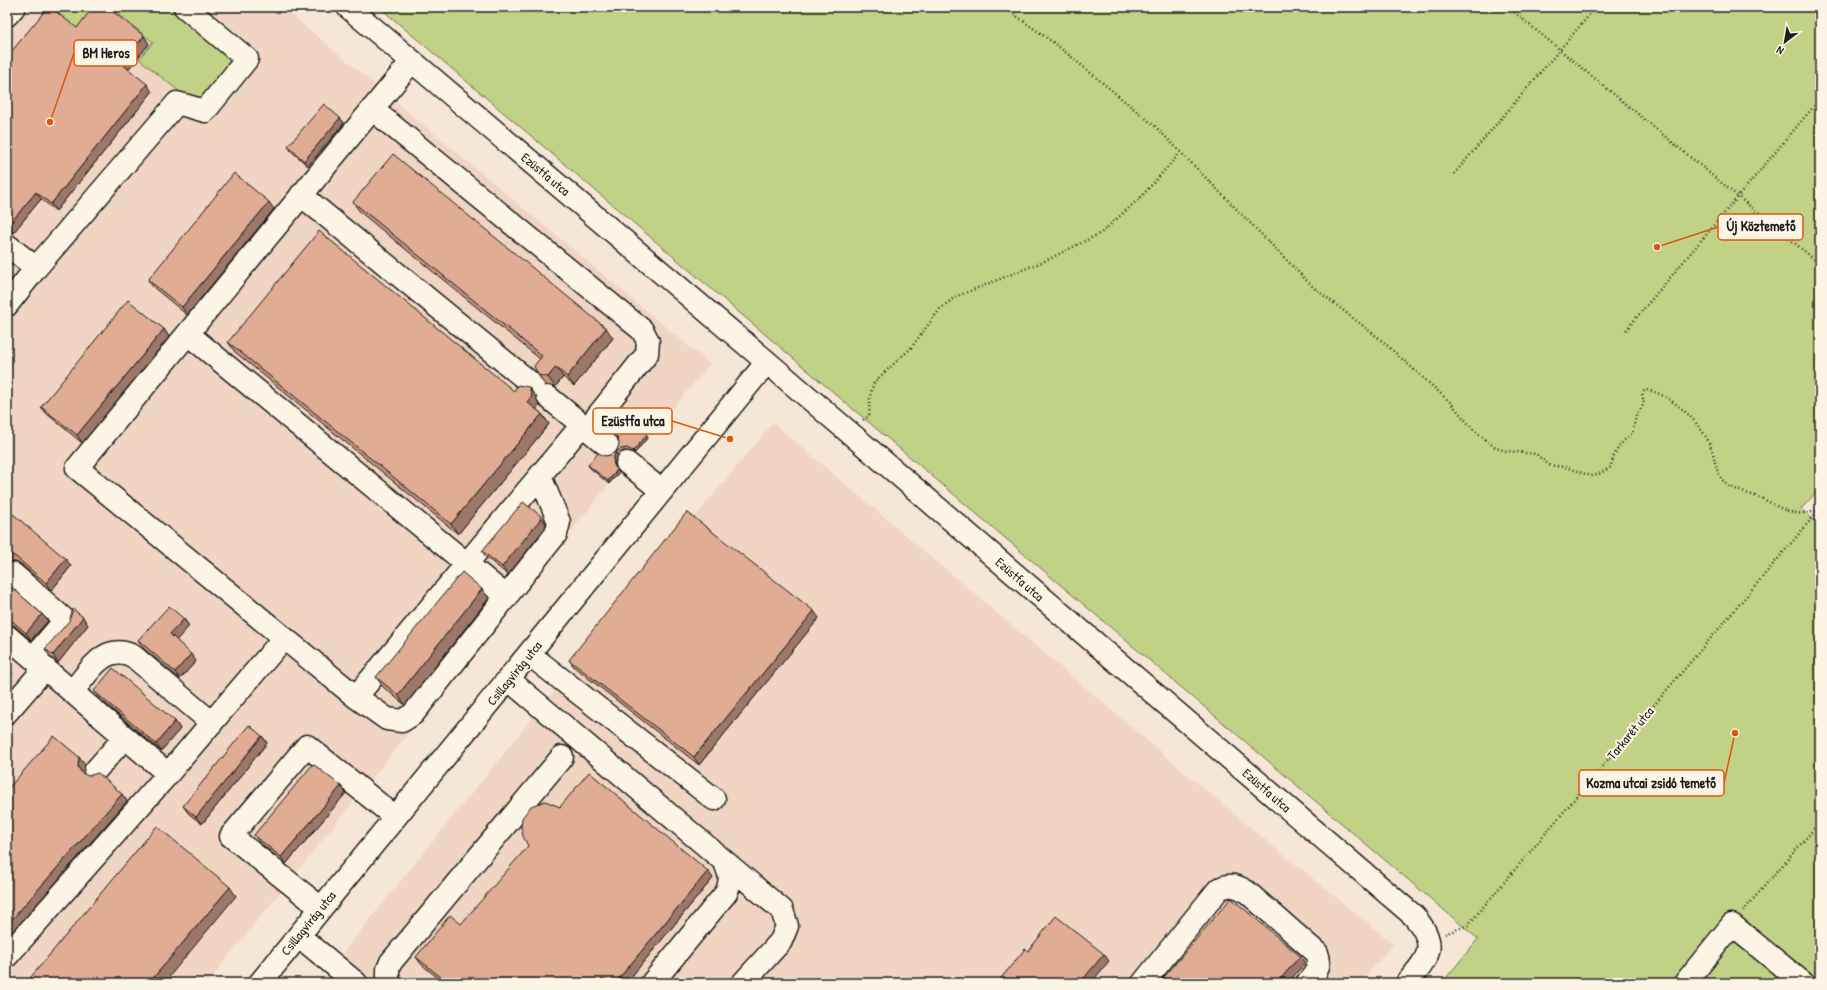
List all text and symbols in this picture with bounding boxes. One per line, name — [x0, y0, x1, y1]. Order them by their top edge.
north arrow — [1765, 22, 1805, 62]
callout: BM Heros — [74, 40, 137, 66]
text: BM Heros — [82, 43, 130, 62]
text: N — [1774, 43, 1786, 58]
street label: Ezüstfa utca — [518, 148, 574, 200]
callout: Új Köztemető — [1718, 214, 1803, 240]
text: Új Köztemető — [1726, 216, 1796, 236]
callout: Ezüstfa utca — [593, 408, 672, 434]
text: Ezüstfa utca — [601, 411, 665, 430]
street label: Ezüstfa utca — [992, 553, 1048, 605]
street label: Csillagvirág utca — [482, 637, 546, 709]
street label: Tarkarét utca — [1602, 703, 1658, 763]
street label: Ezüstfa utca — [1239, 764, 1295, 816]
callout: Kozma utcai zsidó temető — [1579, 770, 1724, 796]
text: Kozma utcai zsidó temető — [1586, 773, 1716, 792]
street label: Csillagvirág utca — [276, 887, 340, 959]

